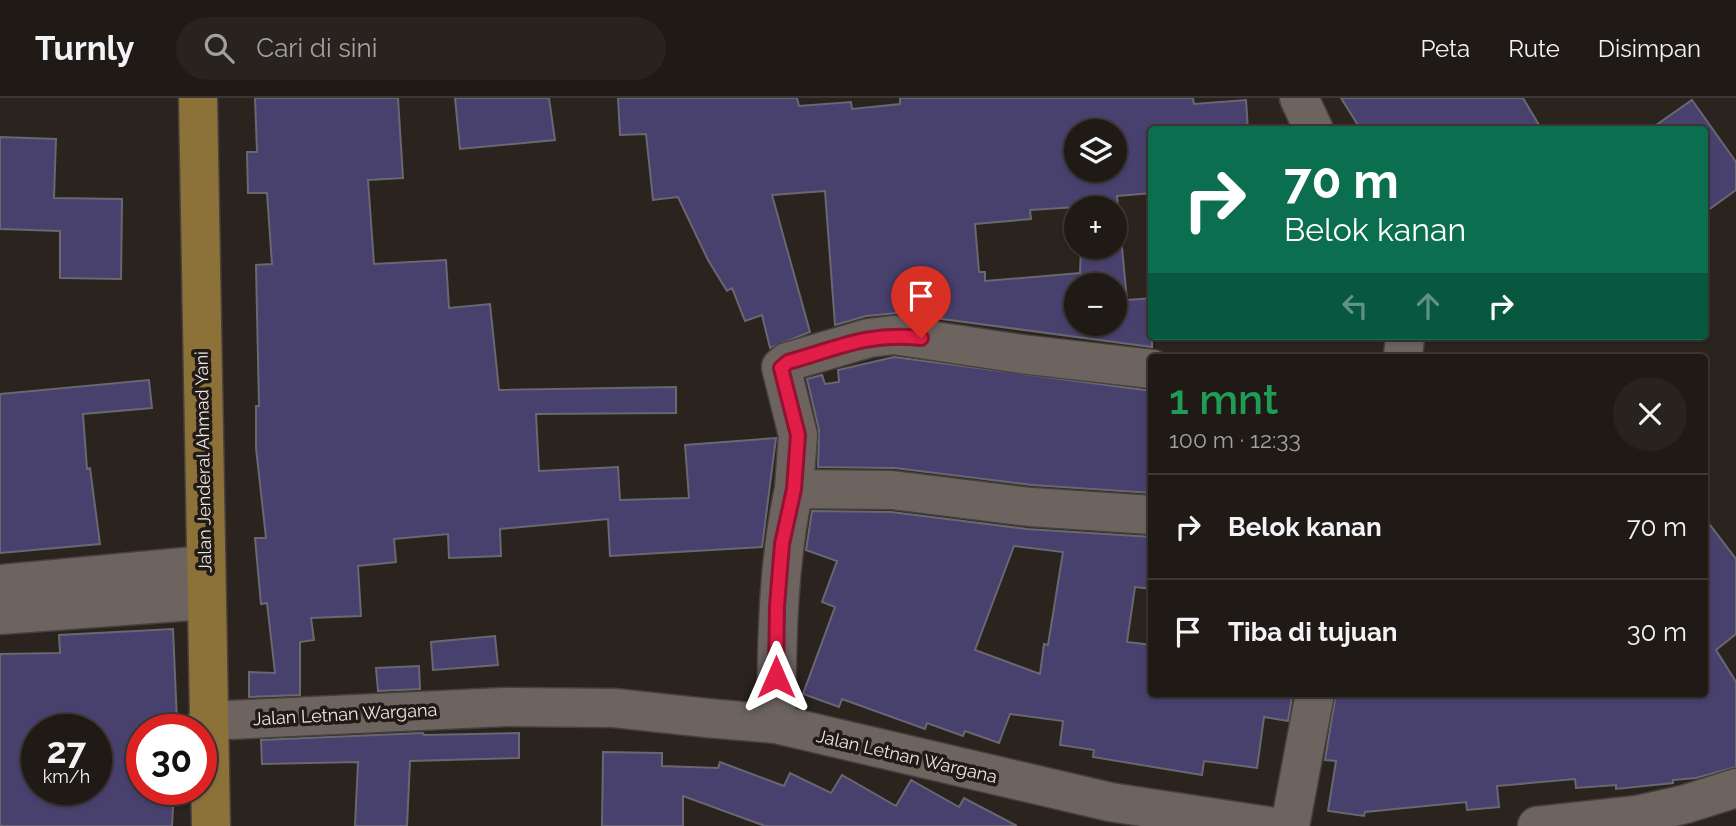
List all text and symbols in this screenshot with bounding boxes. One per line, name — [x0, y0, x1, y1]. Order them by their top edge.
search box — [176, 17, 666, 80]
text: Turnly — [35, 29, 134, 68]
icon: search — [200, 29, 238, 67]
text: Cari di sini — [256, 33, 377, 63]
text: Peta — [1420, 34, 1470, 63]
text: Rute — [1508, 34, 1560, 63]
text: Disimpan — [1598, 34, 1701, 63]
map controls — [1064, 119, 1127, 336]
button: layers — [1064, 119, 1127, 182]
text: 70 m — [1284, 152, 1399, 209]
icon: right — [1169, 154, 1260, 245]
button: + — [1064, 196, 1127, 259]
text: Belok kanan — [1284, 211, 1466, 248]
pin — [891, 266, 951, 338]
button: − — [1064, 273, 1127, 336]
icon: arrive — [902, 277, 940, 315]
icon: left — [1336, 287, 1374, 325]
icon: ahead — [1409, 287, 1447, 325]
icon: right — [1482, 287, 1520, 325]
street label: Jalan Jenderal Ahmad Yani — [191, 351, 215, 573]
text: 1 mnt — [1169, 375, 1278, 424]
button: close — [1613, 377, 1687, 451]
text: 100 m · 12:33 — [1169, 426, 1301, 453]
icon: right — [1169, 508, 1207, 546]
text: Belok kanan — [1228, 512, 1382, 542]
text: 70 m — [1627, 512, 1687, 542]
icon: arrive — [1169, 613, 1207, 651]
text: Tiba di tujuan — [1228, 617, 1398, 647]
text: 30 m — [1627, 617, 1687, 647]
position arrow — [739, 640, 813, 714]
street label: Jalan Letnan Wargana — [252, 699, 438, 729]
speed limit sign: 30 — [126, 714, 217, 805]
street label: Jalan Letnan Wargana — [815, 725, 999, 787]
text: 27 — [47, 730, 86, 771]
text: km/h — [43, 766, 90, 787]

